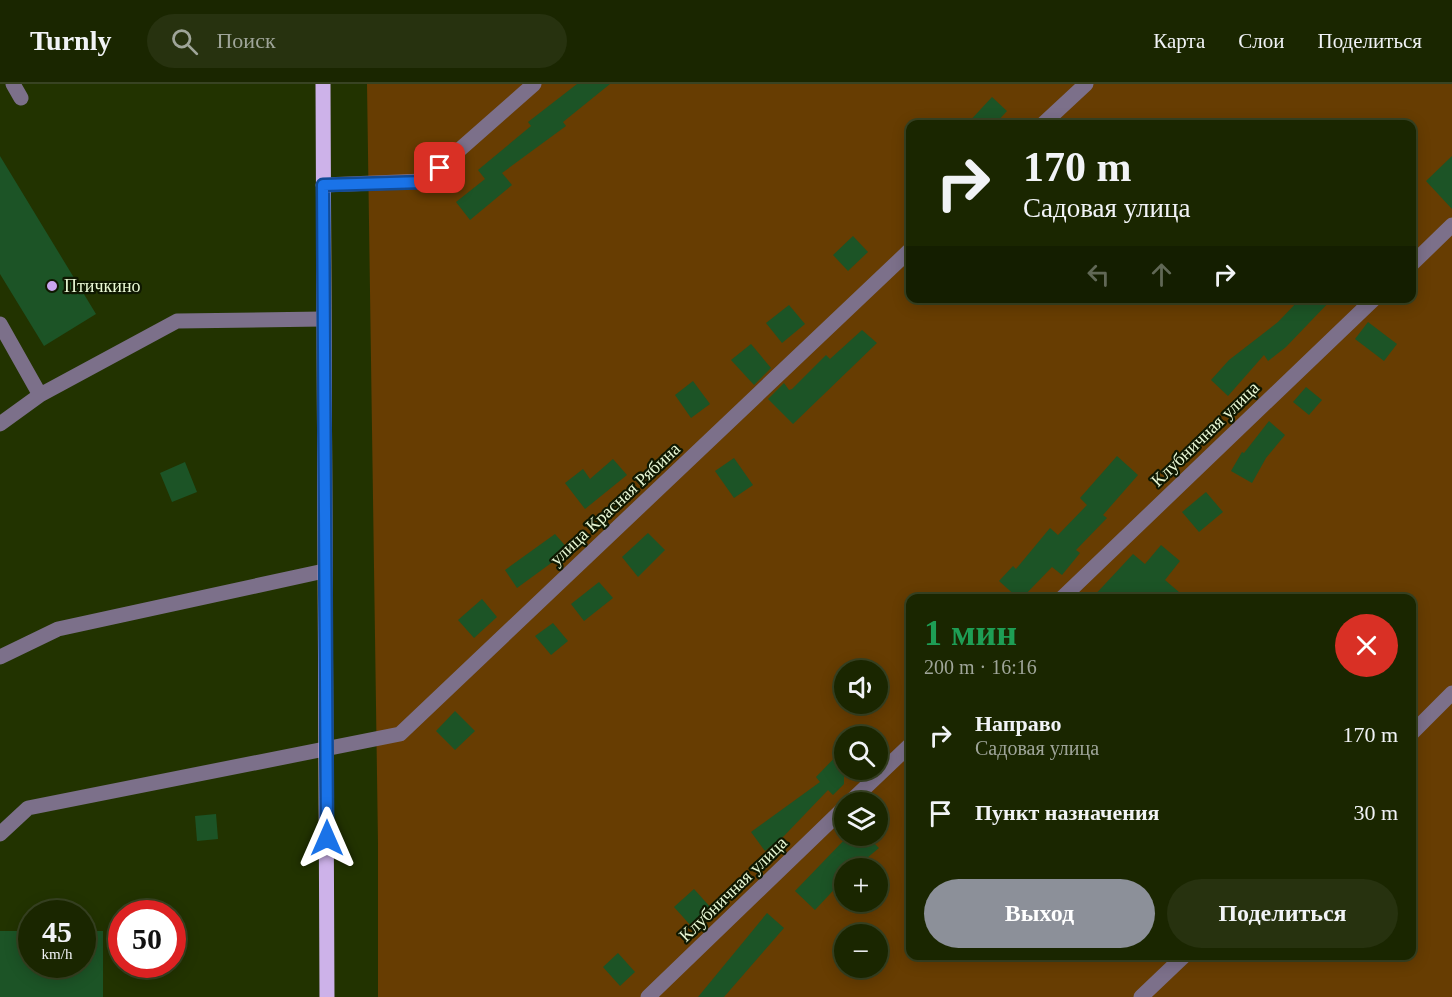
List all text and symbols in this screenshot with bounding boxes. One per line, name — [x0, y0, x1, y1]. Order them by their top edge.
search box — [147, 14, 567, 68]
text: Turnly — [30, 25, 111, 56]
icon: search — [168, 25, 201, 58]
text: Поиск — [216, 28, 276, 53]
text: Карта — [1153, 29, 1205, 53]
text: Слои — [1238, 29, 1284, 53]
text: Поделиться — [1317, 29, 1422, 53]
pin — [414, 142, 465, 193]
icon: right — [924, 144, 1002, 222]
text: 170 m — [1023, 144, 1132, 190]
icon: arrive — [423, 151, 456, 184]
text: Садовая улица — [1023, 193, 1190, 223]
icon: left — [1082, 258, 1115, 291]
icon: ahead — [1145, 258, 1178, 291]
icon: right — [1208, 258, 1241, 291]
place label: Птичкино — [64, 276, 141, 296]
marker: Птичкино — [45, 279, 59, 293]
street label: Клубничная улица — [1147, 377, 1263, 491]
street label: улица Красная Рябина — [546, 439, 684, 569]
text: 1 мин — [924, 613, 1017, 653]
button: close — [1335, 614, 1398, 677]
text: 200 m · 16:16 — [924, 656, 1037, 678]
map controls — [834, 660, 888, 978]
button: sound — [834, 660, 888, 714]
text: Направо — [975, 711, 1061, 736]
icon: right — [924, 719, 957, 752]
text: 170 m — [1342, 722, 1398, 747]
button: search — [834, 726, 888, 780]
text: Садовая улица — [975, 737, 1099, 759]
button: layers — [834, 792, 888, 846]
icon: arrive — [924, 797, 957, 830]
text: Пункт назначения — [975, 800, 1160, 825]
text: 30 m — [1353, 800, 1398, 825]
position arrow — [295, 806, 359, 870]
street label: Клубничная улица — [675, 832, 791, 946]
button: + — [834, 858, 888, 912]
button: Выход — [924, 879, 1155, 948]
button: Поделиться — [1167, 879, 1398, 948]
speed limit sign: 50 — [108, 900, 186, 978]
text: 45 — [42, 915, 72, 948]
button: − — [834, 924, 888, 978]
text: km/h — [42, 946, 72, 962]

